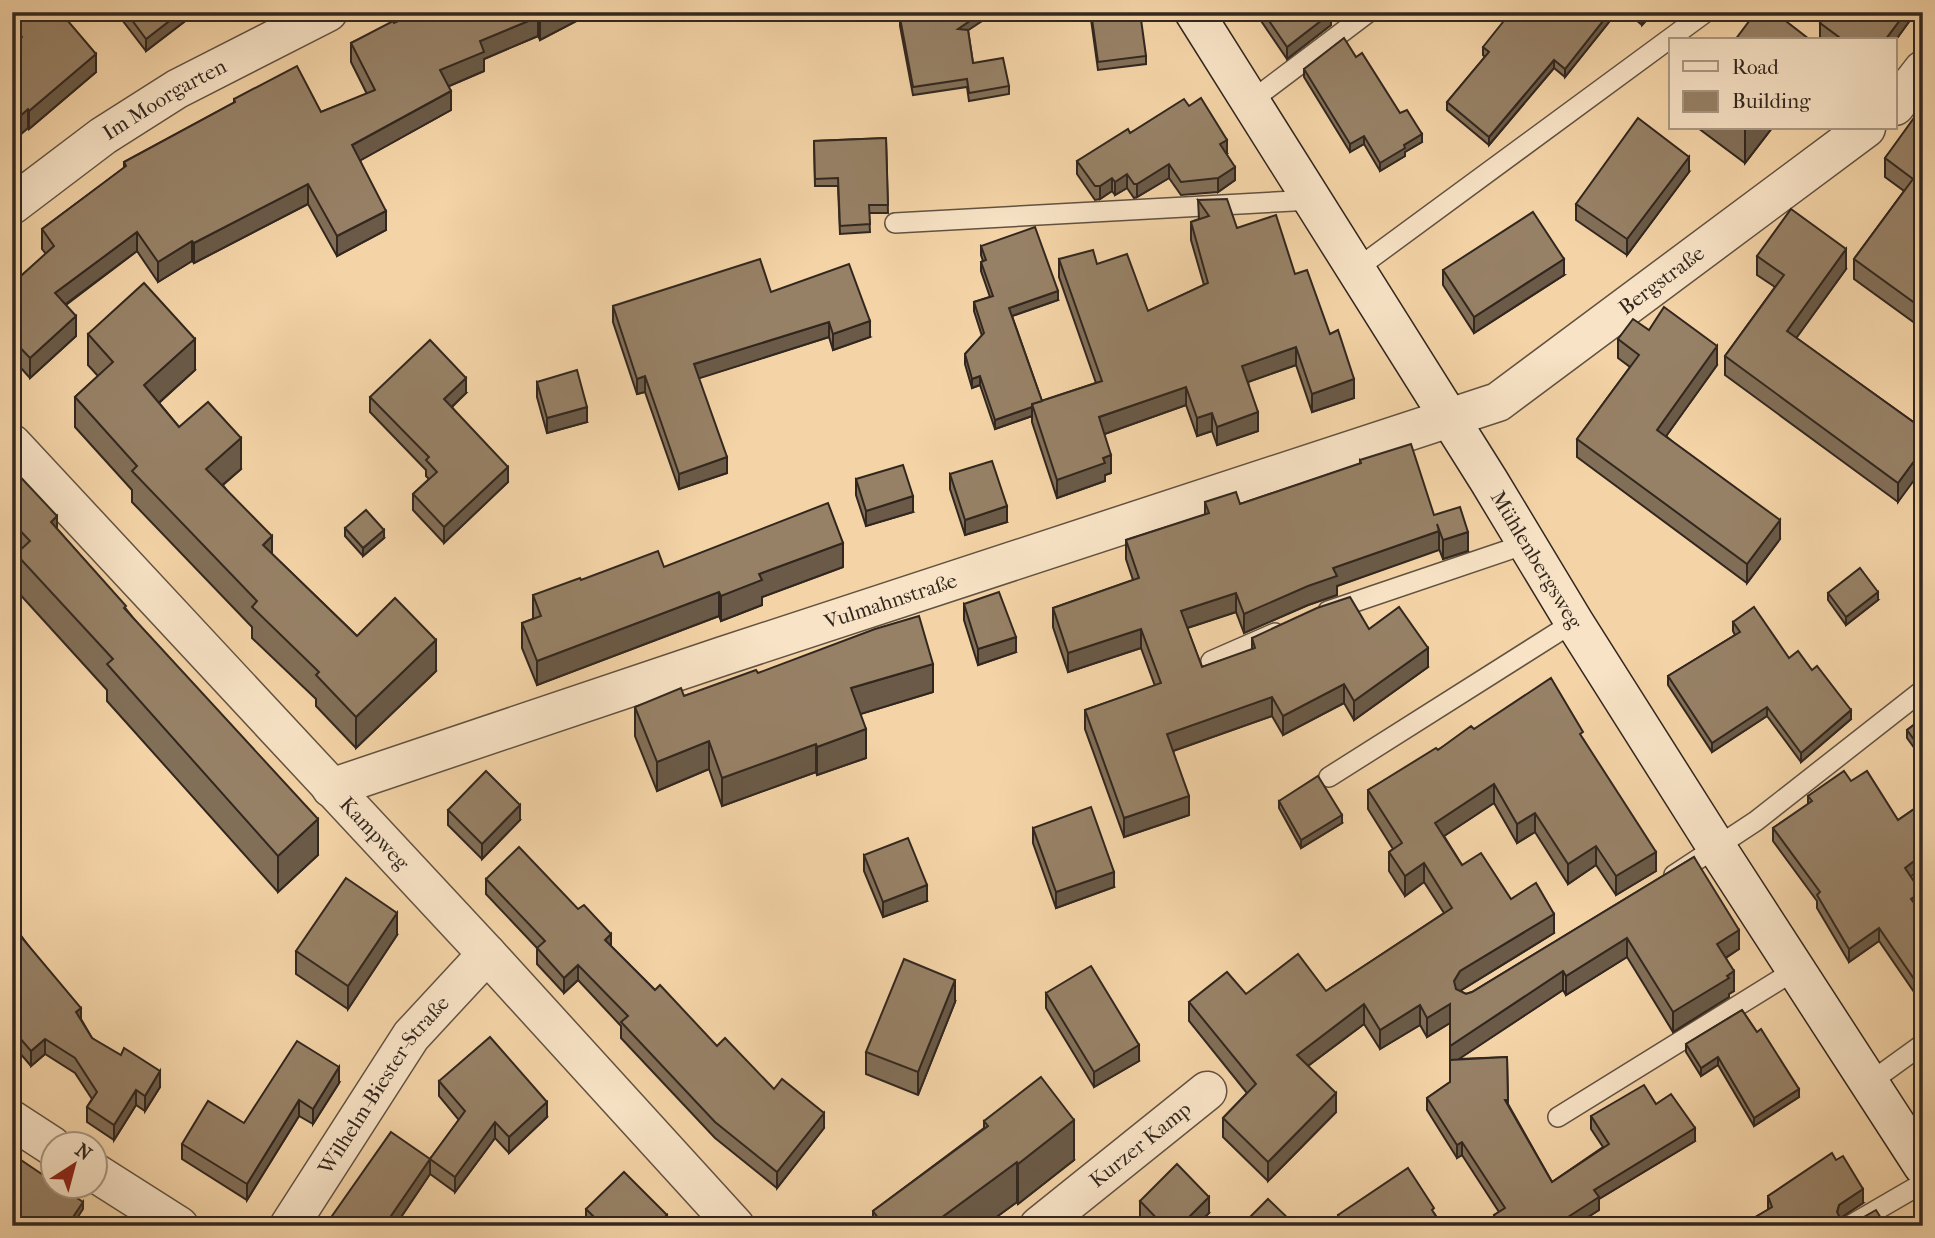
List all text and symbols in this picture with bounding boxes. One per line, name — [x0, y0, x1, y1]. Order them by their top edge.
legend — [1669, 38, 1896, 130]
street label: Im Moorgarten — [98, 54, 230, 145]
text: Road — [1732, 55, 1779, 79]
text: Building — [1732, 89, 1811, 113]
street label: Bergstraße — [1614, 241, 1709, 320]
street label: Mühlenbergsweg — [1486, 486, 1588, 634]
street label: Vulmahnstraße — [820, 568, 960, 634]
street label: Kampweg — [335, 792, 415, 875]
street label: Wilhelm-Biester-Straße — [313, 991, 454, 1180]
street label: Kurzer Kamp — [1085, 1097, 1196, 1192]
north arrow — [38, 1130, 108, 1200]
text: N — [71, 1139, 96, 1166]

